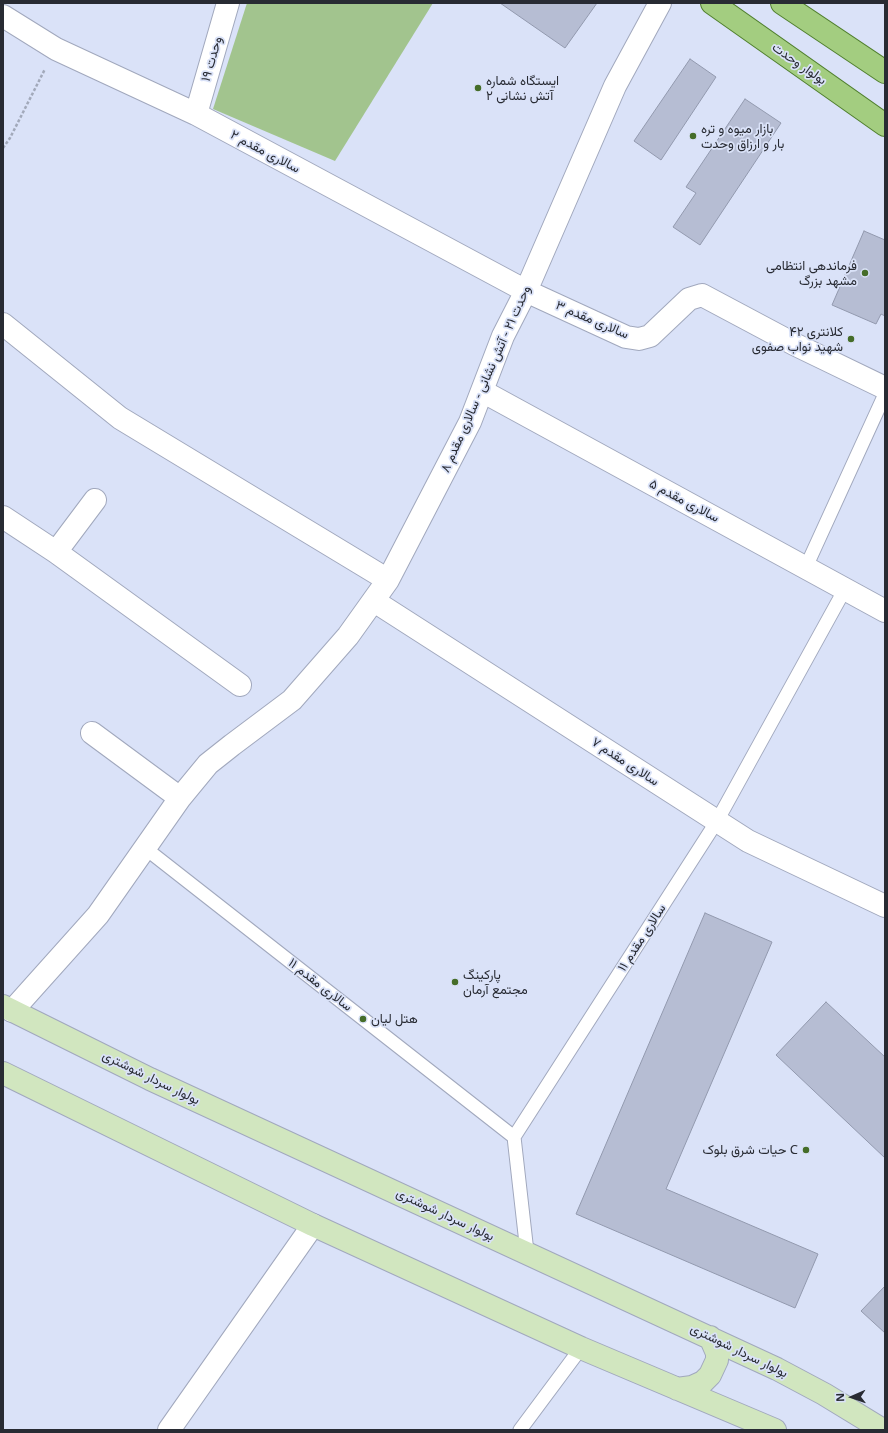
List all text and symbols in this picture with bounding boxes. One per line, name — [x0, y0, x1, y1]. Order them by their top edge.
street label: وحدت ۱۹ — [198, 35, 226, 83]
street label: بولوار وحدت — [769, 40, 829, 88]
place label: ایستگاه شماره ۲ آتش نشانی — [486, 73, 559, 104]
marker: ایستگاه شماره ۲ آتش نشانی — [473, 83, 483, 93]
place label: بازار میوه و تره بار و ارزاق وحدت — [701, 121, 784, 152]
street label: سالاری مقدم ۲ — [228, 127, 302, 177]
marker: بازار میوه و تره بار و ارزاق وحدت — [688, 131, 698, 141]
place label: فرماندهی انتظامی مشهد بزرگ — [766, 258, 857, 289]
marker: فرماندهی انتظامی مشهد بزرگ — [860, 268, 870, 278]
street label: وحدت ۲۱ - آتش نشانی - سالاری مقدم ۸ — [438, 283, 534, 475]
street label: سالاری مقدم ۳ — [553, 298, 631, 342]
place label: کلانتری ۴۲ شهید نواب صفوی — [752, 324, 843, 355]
marker: کلانتری ۴۲ شهید نواب صفوی — [846, 334, 856, 344]
street label: سالاری مقدم ۵ — [646, 476, 722, 526]
street label: سالاری مقدم ۷ — [588, 734, 662, 790]
street label: سالاری مقدم ۱۱ — [614, 901, 670, 975]
street label: سالاری مقدم ۱۱ — [285, 955, 355, 1015]
place label: پارکینگ مجتمع آرمان — [463, 967, 528, 998]
marker: پارکینگ مجتمع آرمان — [450, 977, 460, 987]
place label: هتل لیان — [371, 1011, 418, 1027]
marker: هتل لیان — [358, 1014, 368, 1024]
street label: بولوار سردار شوشتری — [100, 1048, 202, 1108]
place label: حیات شرق بلوک C — [702, 1142, 798, 1158]
marker: حیات شرق بلوک C — [801, 1145, 811, 1155]
street label: بولوار سردار شوشتری — [393, 1185, 497, 1245]
street label: بولوار سردار شوشتری — [688, 1321, 790, 1381]
north arrow — [832, 1377, 872, 1417]
text: N — [832, 1393, 847, 1402]

